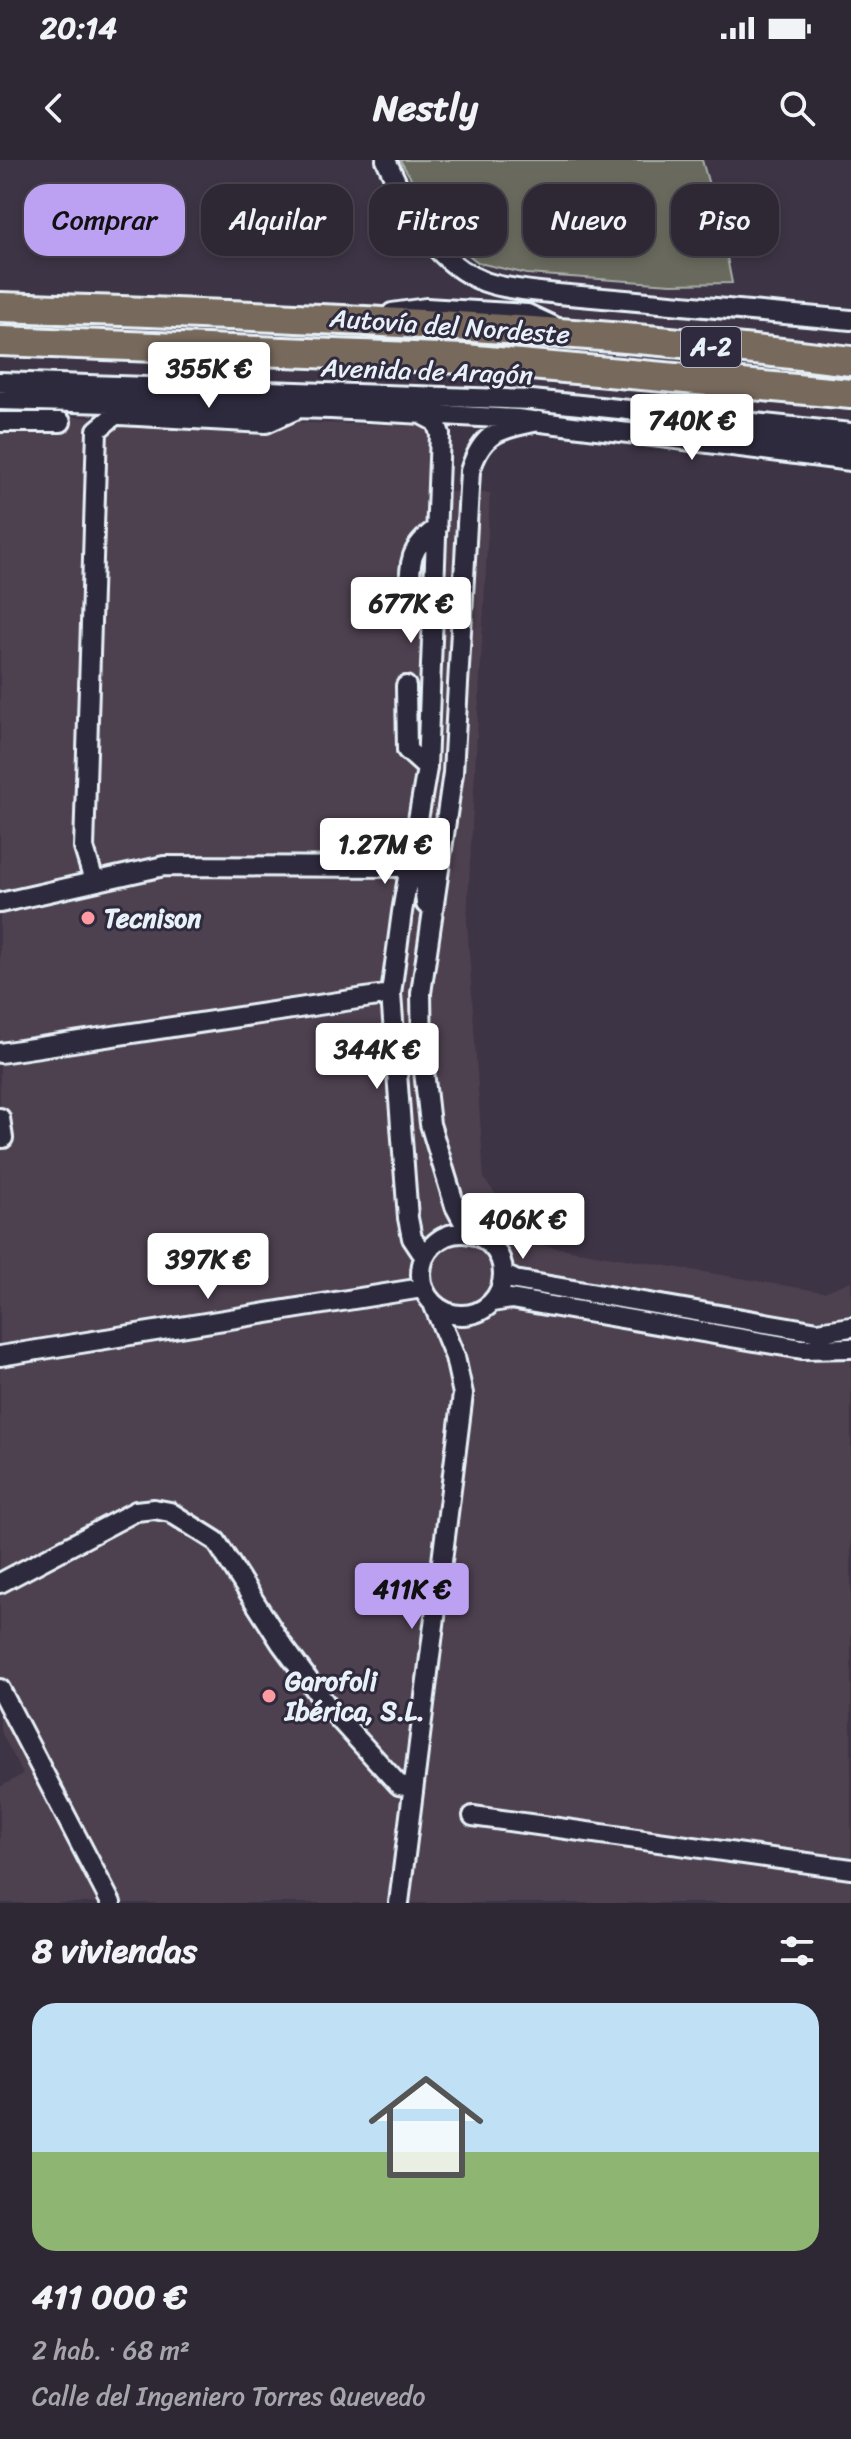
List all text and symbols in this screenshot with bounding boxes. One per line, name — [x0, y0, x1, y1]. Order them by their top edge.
text: 20:14 — [40, 1, 117, 55]
text: Nestly — [373, 76, 478, 140]
icon: back — [32, 86, 76, 130]
icon: search — [775, 86, 819, 130]
chip: Comprar — [24, 184, 185, 256]
chip: Alquilar — [201, 184, 353, 256]
chip: Filtros — [369, 184, 507, 256]
chip: Nuevo — [523, 184, 655, 256]
chip: Piso — [671, 184, 779, 256]
street label: Autovía del Nordeste — [327, 295, 572, 357]
road number: A-2 — [681, 327, 741, 367]
pin: 355K € — [144, 342, 274, 410]
street label: Avenida de Aragón — [319, 344, 534, 398]
text: 355K € — [166, 345, 252, 391]
pin: 740K € — [627, 394, 757, 462]
text: 740K € — [648, 397, 736, 443]
pin: 677K € — [346, 577, 476, 645]
text: 677K € — [369, 580, 453, 626]
pin: 1.27M € — [311, 818, 459, 886]
text: 1.27M € — [338, 821, 432, 867]
place label: Tecnison — [104, 895, 201, 941]
marker: Tecnison — [79, 909, 97, 927]
pin: 344K € — [312, 1023, 442, 1091]
text: 344K € — [334, 1026, 420, 1072]
pin: 406K € — [458, 1193, 588, 1261]
text: 406K € — [479, 1196, 567, 1242]
pin: 397K € — [143, 1233, 273, 1301]
text: 397K € — [166, 1236, 250, 1282]
pin: 411K € — [347, 1563, 477, 1631]
text: 411K € — [373, 1566, 451, 1612]
place label: Garofoli Ibérica, S.L. — [283, 1658, 425, 1734]
marker: Garofoli Ibérica, S.L. — [260, 1687, 278, 1705]
text: 8 viviendas — [32, 1921, 197, 1981]
icon: filters — [775, 1929, 819, 1973]
icon: home — [354, 2055, 498, 2199]
text: 411 000 € — [32, 2267, 187, 2327]
text: 2 hab. · 68 m² — [32, 2327, 190, 2373]
text: Calle del Ingeniero Torres Quevedo — [32, 2373, 425, 2419]

